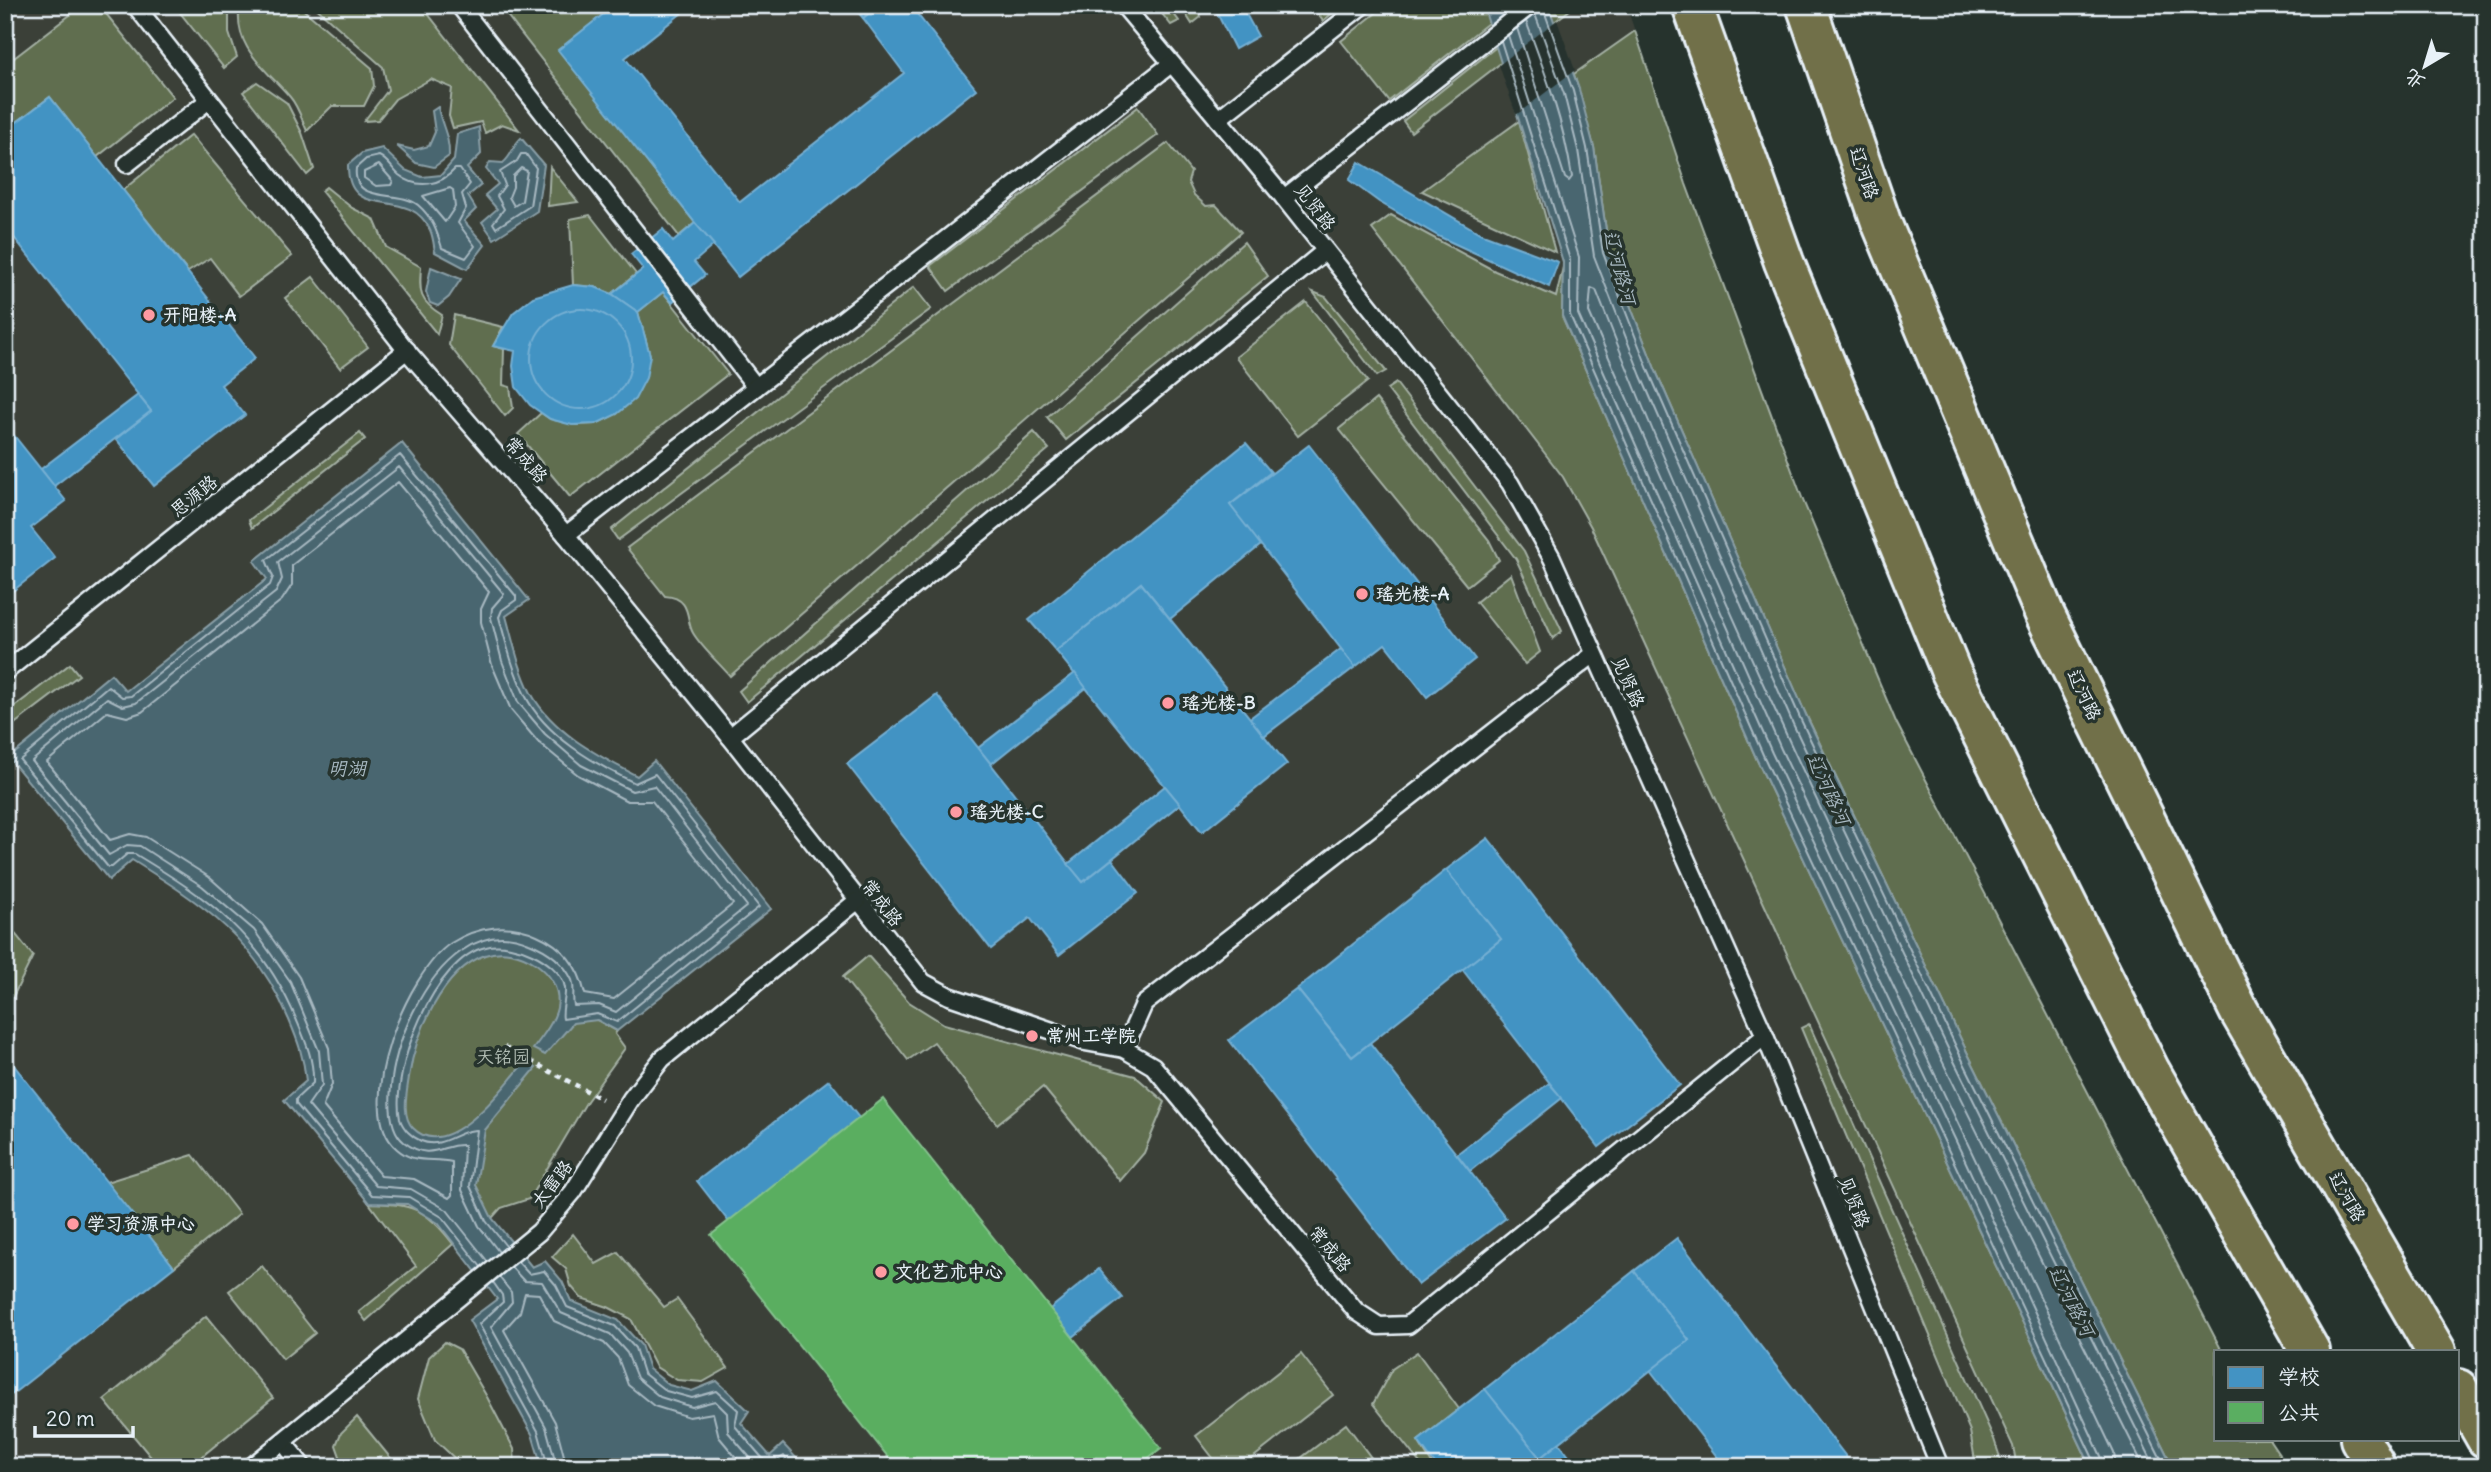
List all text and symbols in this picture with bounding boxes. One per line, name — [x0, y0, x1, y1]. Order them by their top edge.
north arrow — [2390, 32, 2460, 102]
text: 北 — [2400, 64, 2429, 95]
street label: 辽河路 — [1845, 144, 1884, 202]
street label: 见贤路 — [1290, 178, 1341, 235]
water label: 辽河路河 — [1599, 227, 1642, 310]
place label: 开阳楼-A — [163, 303, 237, 326]
marker: 开阳楼-A — [141, 307, 157, 323]
street label: 常成路 — [500, 432, 553, 488]
street label: 思源路 — [165, 470, 222, 522]
place label: 瑶光楼-A — [1376, 582, 1450, 605]
marker: 瑶光楼-A — [1354, 586, 1370, 602]
street label: 见贤路 — [1607, 652, 1650, 711]
street label: 辽河路 — [2062, 665, 2107, 724]
place label: 瑶光楼-B — [1182, 691, 1256, 714]
marker: 瑶光楼-B — [1160, 695, 1176, 711]
water label: 辽河路河 — [1802, 749, 1857, 831]
water label: 明湖 — [328, 756, 368, 780]
place label: 瑶光楼-C — [970, 800, 1044, 823]
marker: 瑶光楼-C — [948, 804, 964, 820]
street label: 常成路 — [857, 874, 908, 931]
place label: 常州工学院 — [1046, 1024, 1136, 1047]
marker: 常州工学院 — [1024, 1028, 1040, 1044]
park label: 天铭园 — [476, 1045, 530, 1068]
street label: 太雷路 — [526, 1155, 577, 1212]
street label: 辽河路 — [2324, 1168, 2371, 1226]
street label: 见贤路 — [1834, 1172, 1875, 1231]
place label: 学习资源中心 — [87, 1212, 195, 1235]
marker: 学习资源中心 — [65, 1216, 81, 1232]
street label: 常成路 — [1304, 1221, 1357, 1277]
place label: 文化艺术中心 — [895, 1260, 1003, 1283]
water label: 辽河路河 — [2044, 1262, 2101, 1343]
marker: 文化艺术中心 — [873, 1264, 889, 1280]
legend — [2214, 1350, 2460, 1440]
text: 学校 — [2278, 1363, 2320, 1390]
scale bar — [35, 1395, 133, 1439]
text: 公共 — [2278, 1399, 2320, 1426]
text: 20 m — [46, 1405, 95, 1432]

